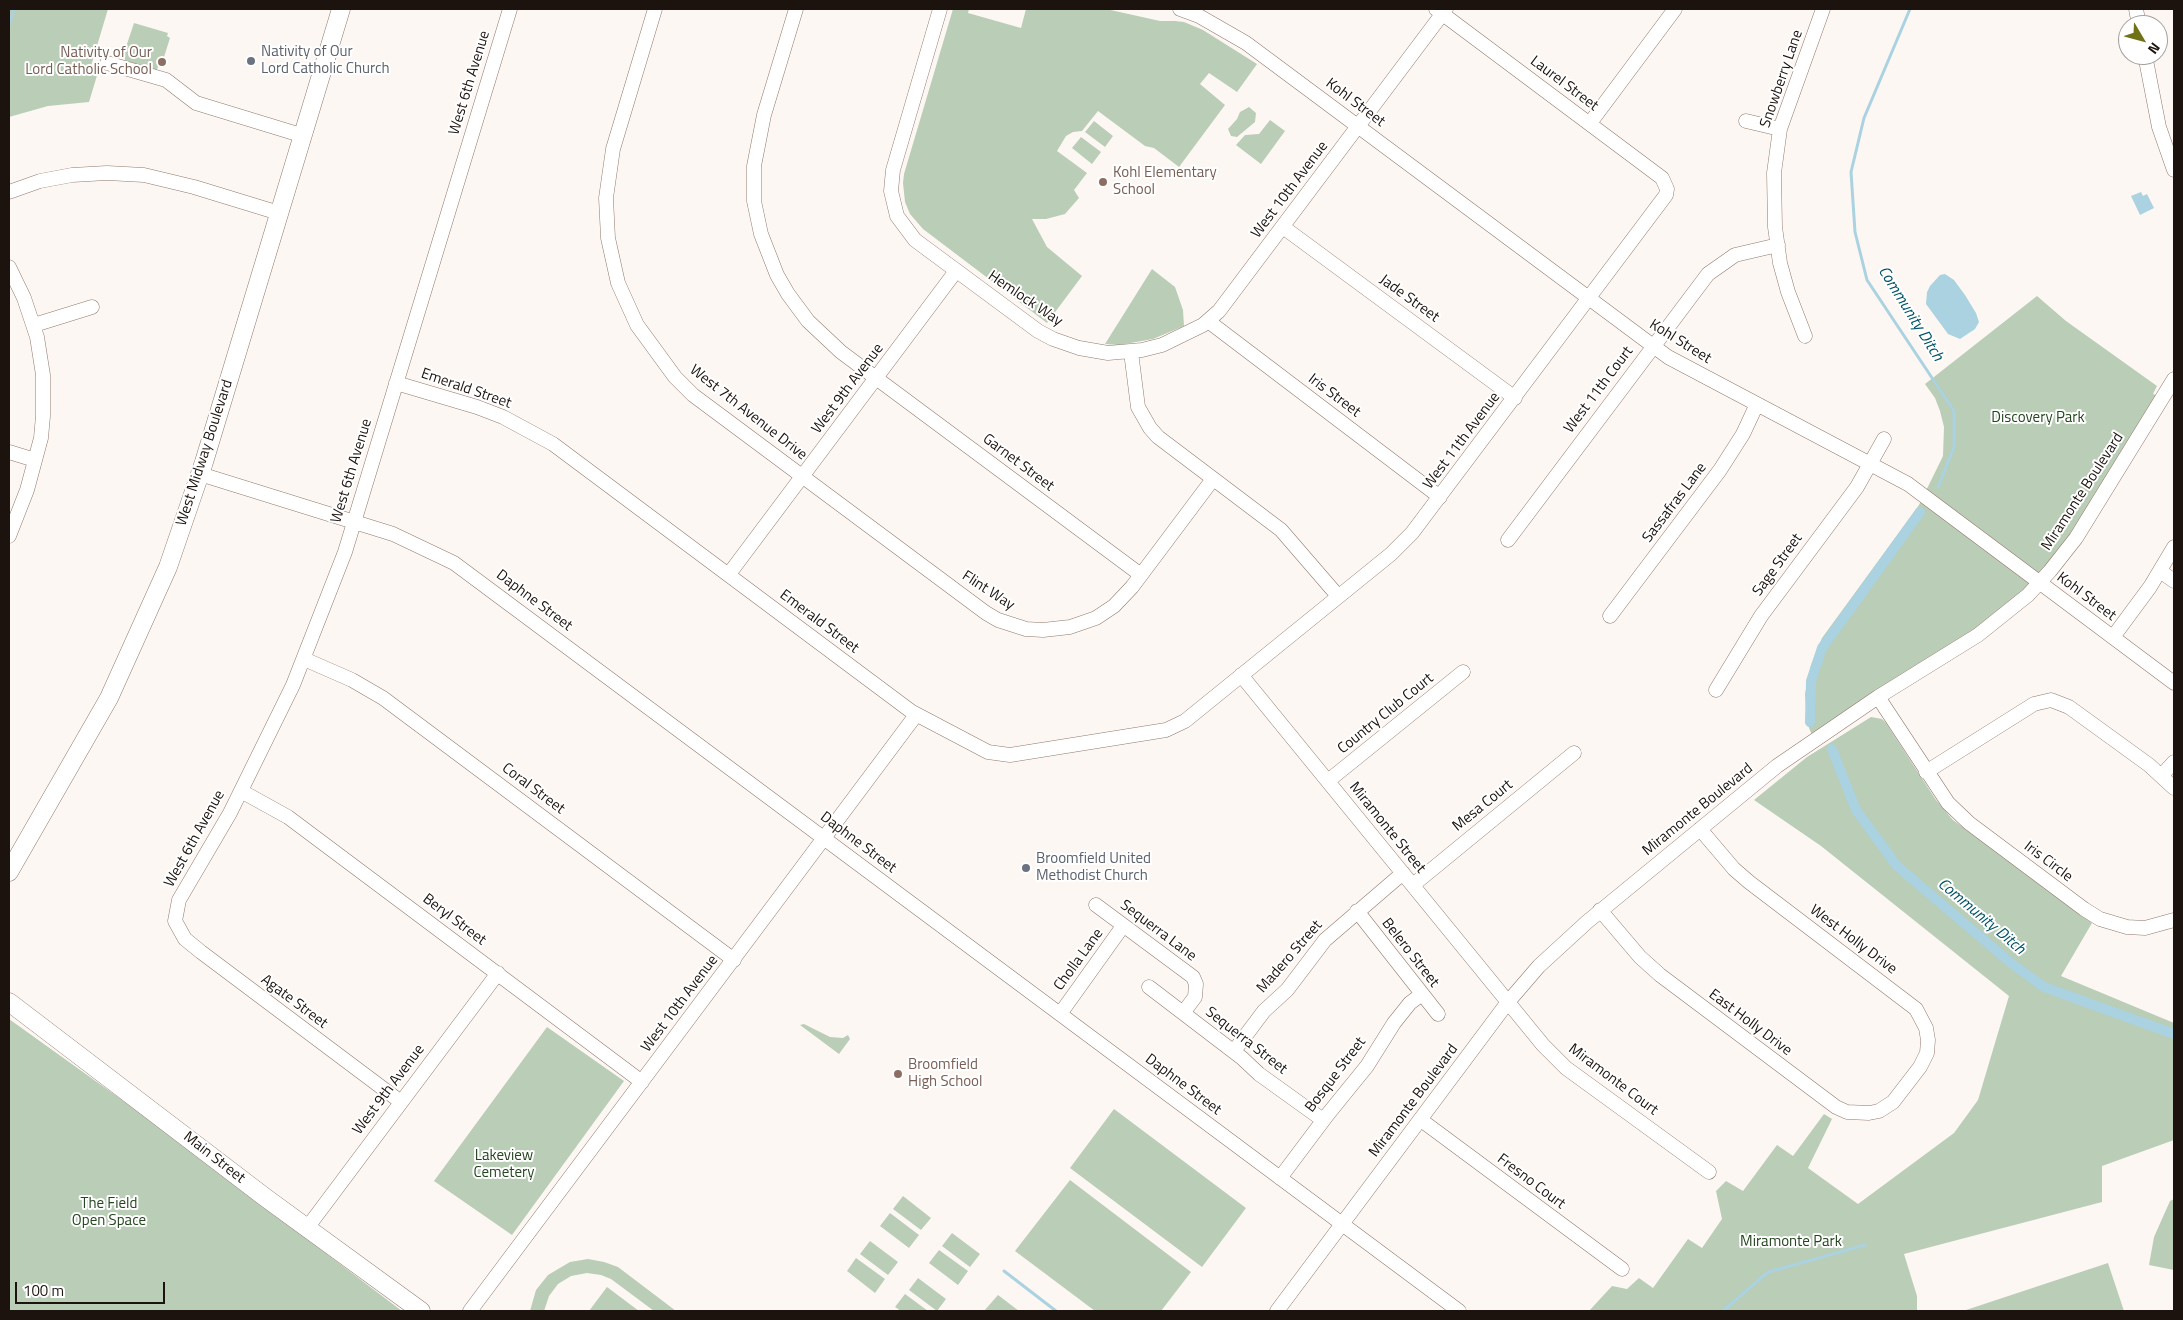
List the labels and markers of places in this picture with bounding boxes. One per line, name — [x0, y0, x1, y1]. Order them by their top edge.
place label: Nativity of Our Lord Catholic Church — [261, 43, 390, 78]
place label: Nativity of Our Lord Catholic School — [25, 44, 152, 79]
marker: Nativity of Our Lord Catholic Church — [245, 55, 257, 67]
marker: Nativity of Our Lord Catholic School — [156, 56, 168, 68]
place label: Kohl Elementary School — [1113, 164, 1217, 199]
marker: Kohl Elementary School — [1097, 176, 1109, 188]
place label: Broomfield United Methodist Church — [1036, 850, 1151, 885]
marker: Broomfield United Methodist Church — [1020, 862, 1032, 874]
place label: Broomfield High School — [908, 1056, 983, 1091]
marker: Broomfield High School — [892, 1068, 904, 1080]

